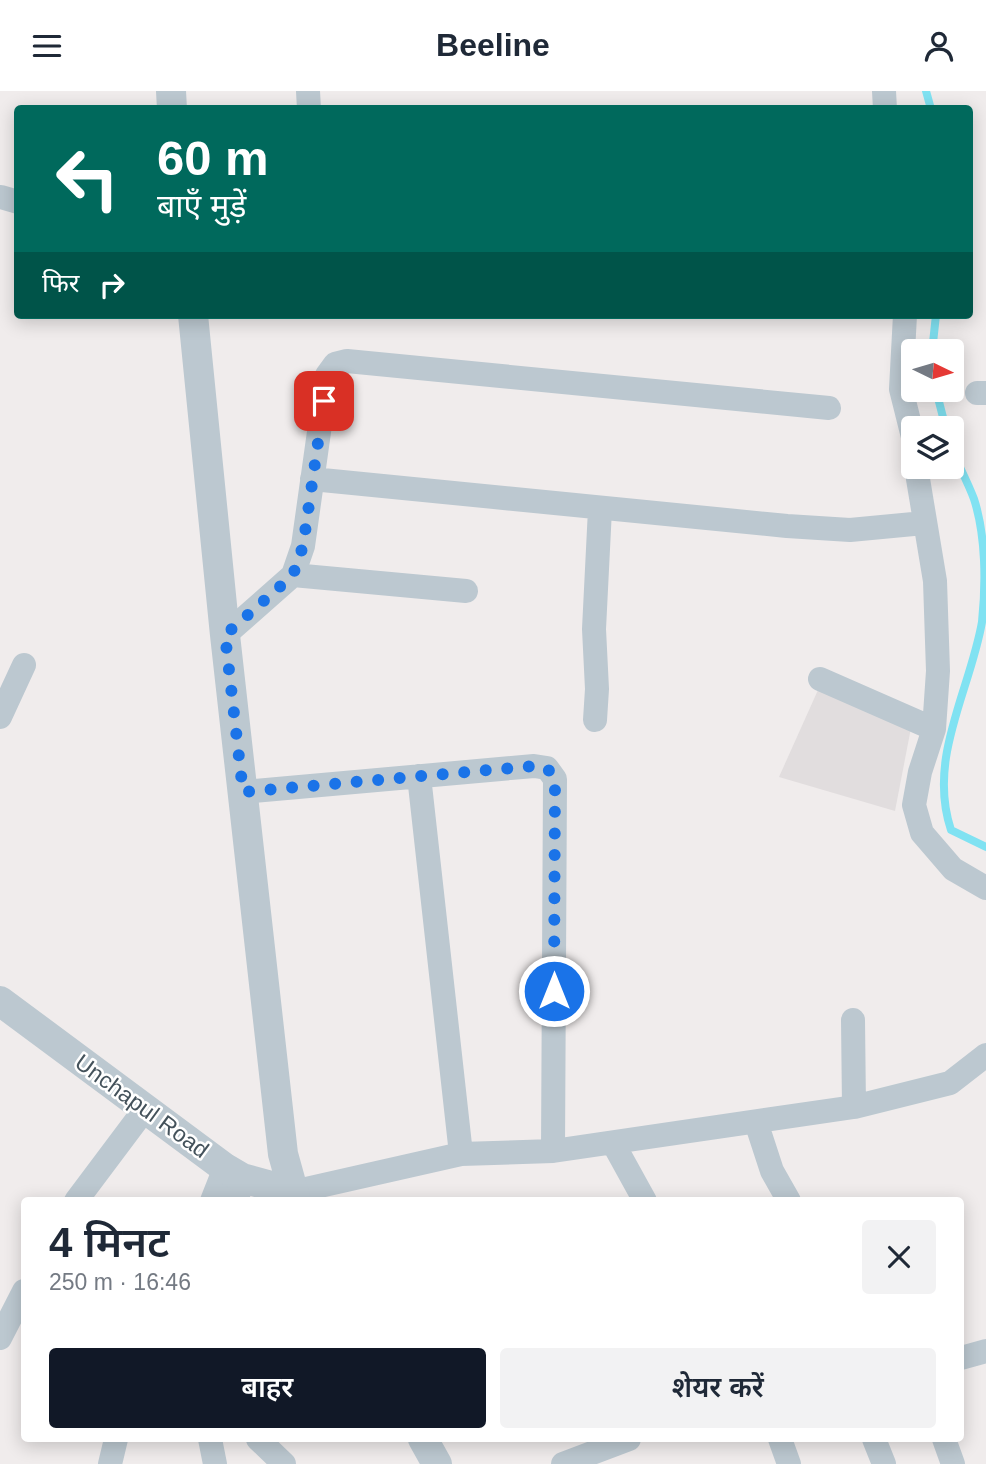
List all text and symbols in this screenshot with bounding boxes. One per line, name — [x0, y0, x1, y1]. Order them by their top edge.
icon: menu — [28, 27, 66, 65]
text: Beeline — [436, 27, 550, 63]
icon: person — [920, 27, 958, 65]
text: 60 m — [157, 131, 269, 185]
icon: left — [42, 133, 133, 224]
text: बाएँ मुड़ें — [157, 188, 246, 224]
icon: right — [93, 266, 131, 304]
text: फिर — [42, 268, 79, 298]
north arrow — [901, 339, 964, 403]
map controls — [901, 339, 964, 479]
pin — [294, 371, 354, 431]
icon: arrive — [305, 382, 343, 420]
button: layers — [901, 416, 964, 479]
position arrow — [517, 954, 591, 1028]
street label: Unchapul Road — [70, 1049, 214, 1163]
text: 4 मिनट — [49, 1219, 169, 1266]
button: close — [862, 1220, 936, 1294]
text: 250 m · 16:46 — [49, 1269, 191, 1295]
button: बाहर — [49, 1348, 486, 1428]
button: शेयर करें — [500, 1348, 936, 1428]

